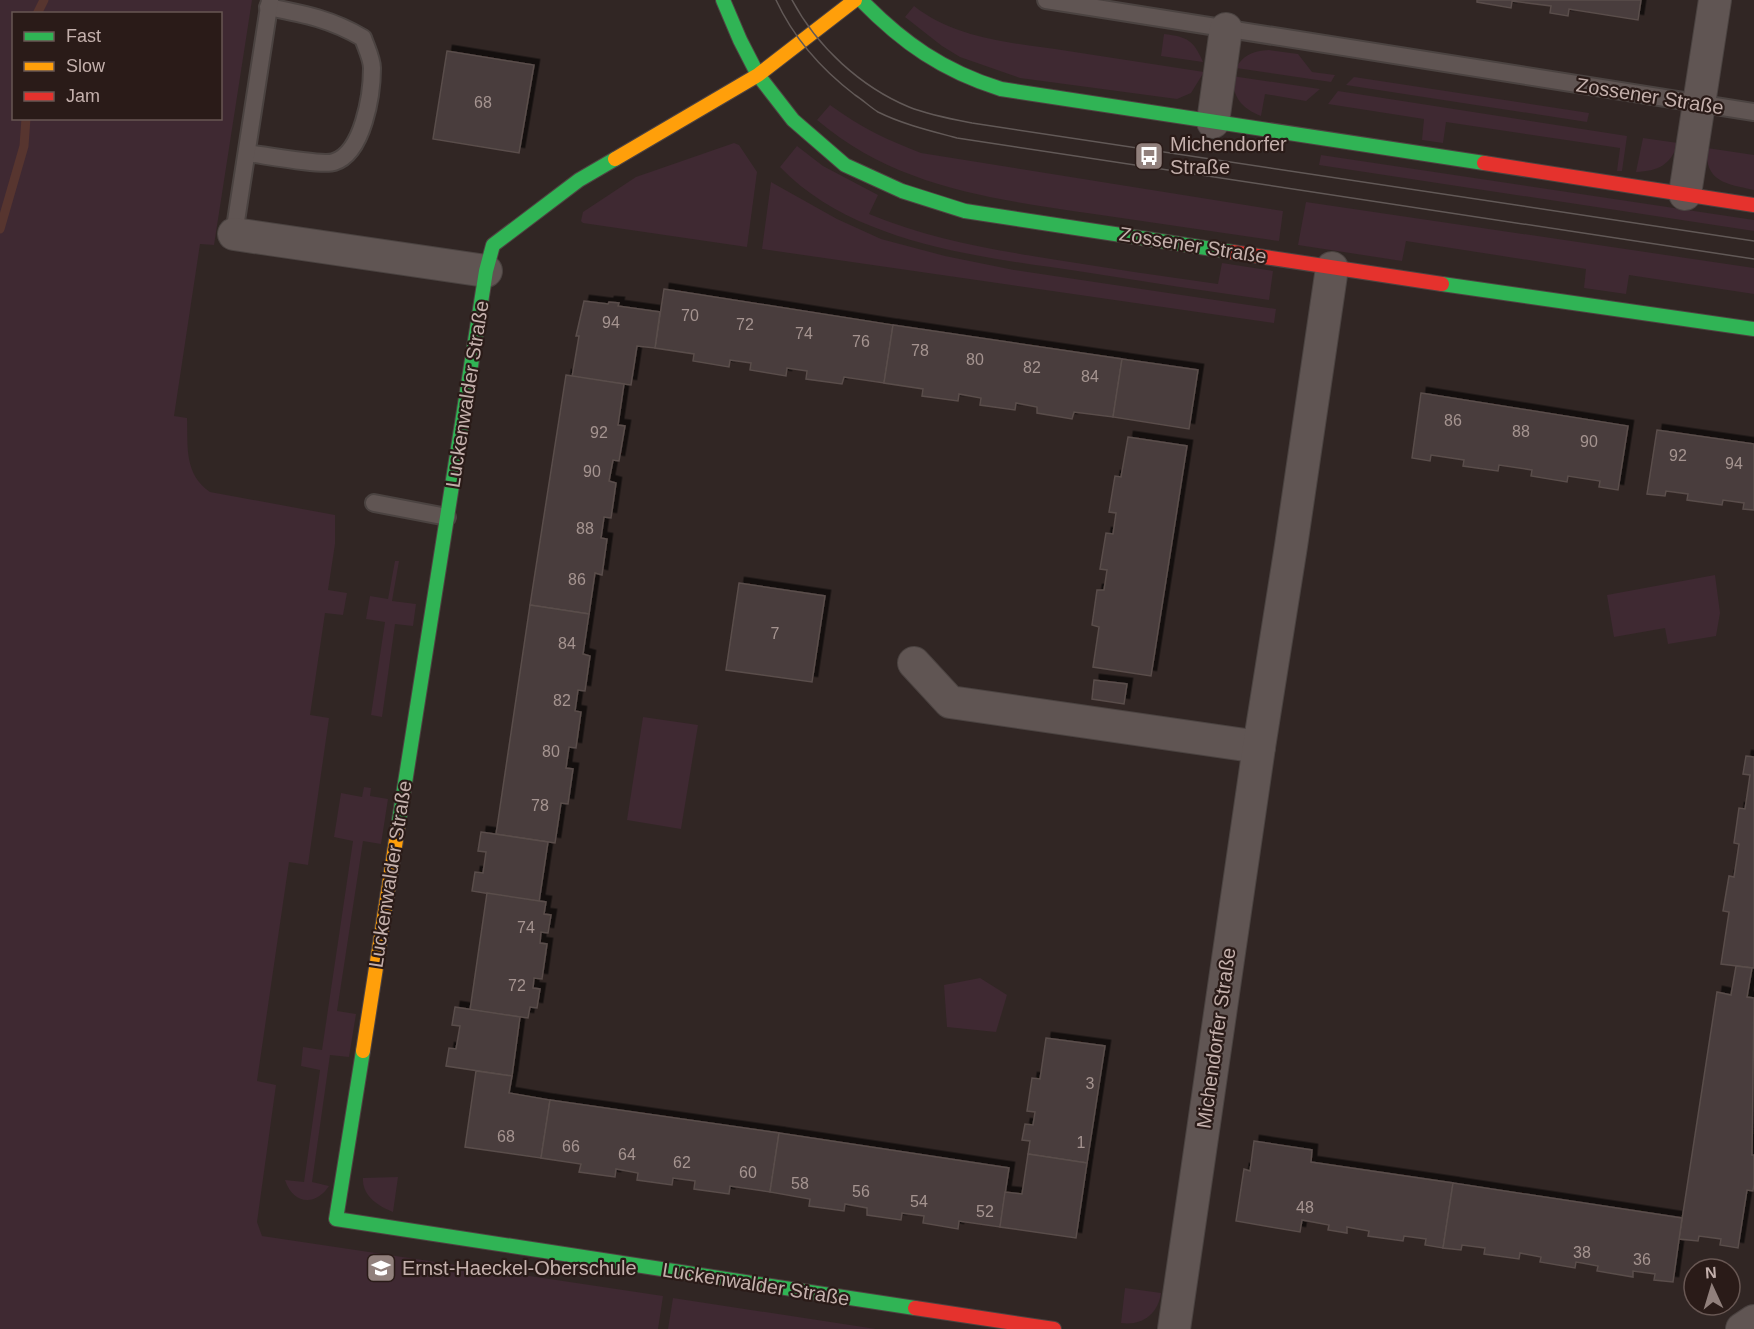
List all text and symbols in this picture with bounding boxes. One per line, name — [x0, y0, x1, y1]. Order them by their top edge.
legend — [12, 12, 222, 120]
text: Fast — [66, 26, 101, 46]
text: Slow — [66, 56, 106, 76]
street label: Zossener Straße — [1575, 73, 1725, 119]
text: Jam — [66, 86, 100, 106]
house number: 68 — [474, 94, 492, 111]
place label: Michendorfer Straße — [1170, 133, 1287, 178]
bus stop icon: Michendorfer Straße — [1133, 140, 1165, 172]
street label: Zossener Straße — [1118, 222, 1268, 268]
street label: Luckenwalder Straße — [441, 299, 493, 489]
house number: 70 — [681, 307, 699, 324]
house number: 94 — [602, 314, 620, 331]
house number: 72 — [736, 316, 754, 333]
house number: 74 — [795, 325, 813, 342]
house number: 76 — [852, 333, 870, 350]
house number: 78 — [911, 342, 929, 359]
house number: 80 — [966, 351, 984, 368]
house number: 82 — [1023, 359, 1041, 376]
house number: 84 — [1081, 368, 1099, 385]
house number: 86 — [1444, 412, 1462, 429]
house number: 88 — [1512, 423, 1530, 440]
house number: 92 — [590, 424, 608, 441]
house number: 90 — [1580, 433, 1598, 450]
house number: 92 — [1669, 447, 1687, 464]
house number: 94 — [1725, 455, 1743, 472]
house number: 90 — [583, 463, 601, 480]
house number: 88 — [576, 520, 594, 537]
house number: 86 — [568, 571, 586, 588]
house number: 7 — [771, 625, 780, 642]
house number: 84 — [558, 635, 576, 652]
house number: 82 — [553, 692, 571, 709]
house number: 80 — [542, 743, 560, 760]
street label: Luckenwalder Straße — [364, 779, 416, 969]
house number: 78 — [531, 797, 549, 814]
house number: 74 — [517, 919, 535, 936]
street label: Michendorfer Straße — [1192, 946, 1240, 1130]
house number: 72 — [508, 977, 526, 994]
house number: 3 — [1086, 1075, 1095, 1092]
house number: 68 — [497, 1128, 515, 1145]
house number: 1 — [1077, 1134, 1086, 1151]
house number: 66 — [562, 1138, 580, 1155]
house number: 64 — [618, 1146, 636, 1163]
house number: 62 — [673, 1154, 691, 1171]
house number: 60 — [739, 1164, 757, 1181]
house number: 58 — [791, 1175, 809, 1192]
house number: 56 — [852, 1183, 870, 1200]
house number: 54 — [910, 1193, 928, 1210]
house number: 48 — [1296, 1199, 1314, 1216]
house number: 52 — [976, 1203, 994, 1220]
house number: 38 — [1573, 1244, 1591, 1261]
house number: 36 — [1633, 1251, 1651, 1268]
school or university icon: Ernst-Haeckel-Oberschule — [365, 1252, 397, 1284]
place label: Ernst-Haeckel-Oberschule — [402, 1257, 637, 1279]
north arrow — [1682, 1257, 1742, 1317]
street label: Luckenwalder Straße — [661, 1258, 851, 1310]
text: N — [1705, 1264, 1717, 1281]

